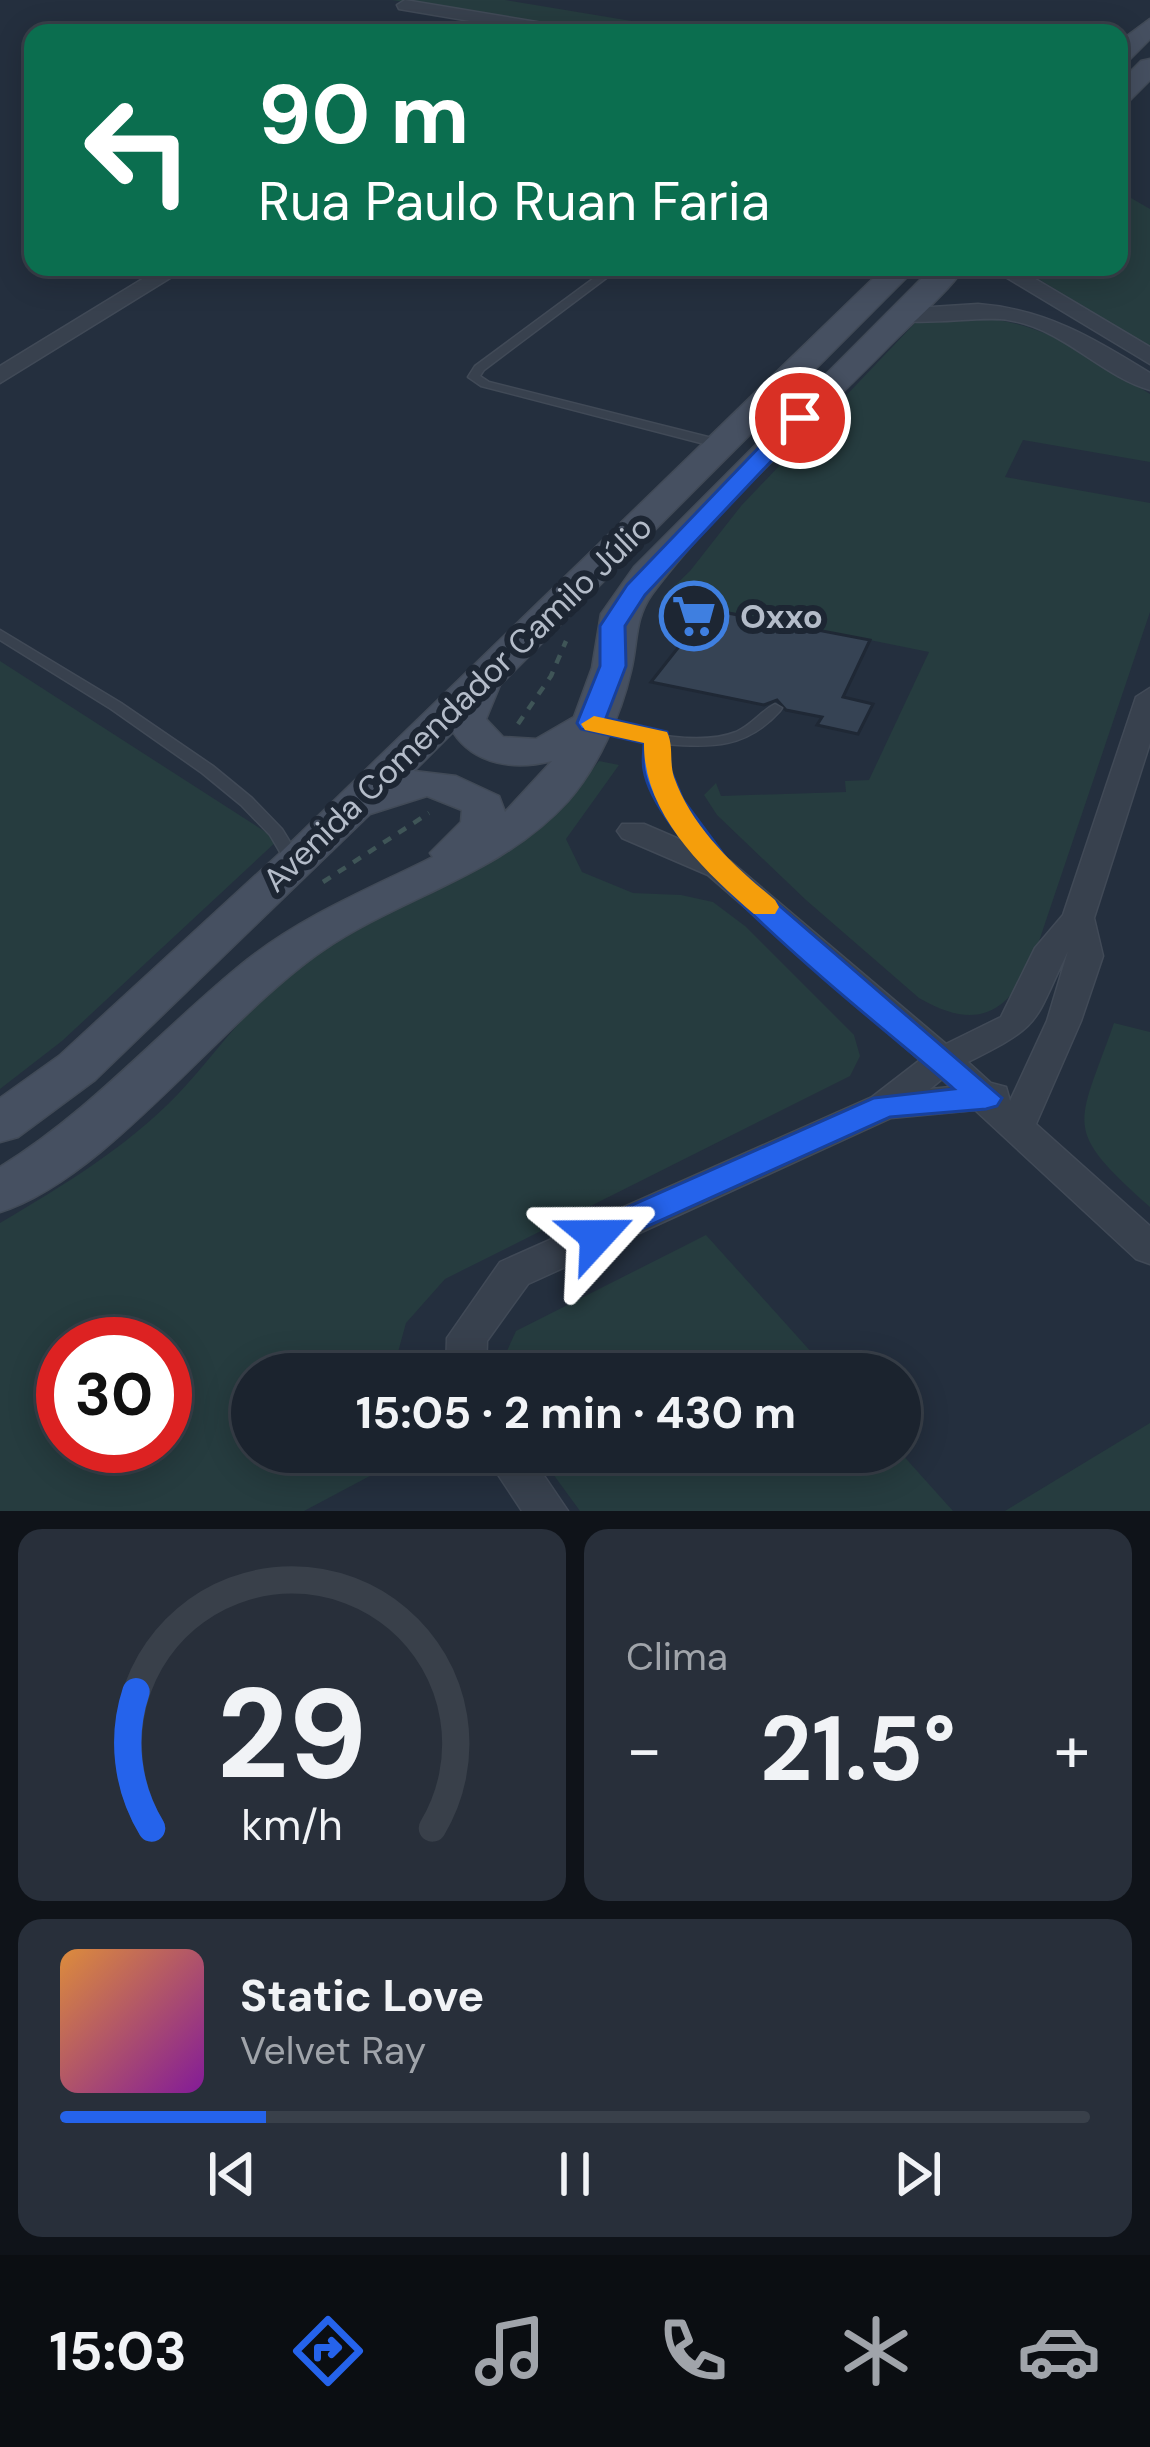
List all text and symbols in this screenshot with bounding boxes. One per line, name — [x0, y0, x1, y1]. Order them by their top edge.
text: 90 m — [258, 60, 469, 169]
icon: left — [60, 72, 216, 228]
text: Rua Paulo Ruan Faria — [258, 166, 770, 237]
pin — [749, 367, 851, 469]
icon: arrive — [767, 385, 833, 451]
street label: Avenida Comendador Camilo Júlio — [254, 506, 661, 901]
supermarket icon: Oxxo — [659, 581, 729, 651]
place label: Oxxo — [740, 595, 823, 638]
position arrow — [534, 1173, 660, 1299]
speed limit sign: 30 — [36, 1317, 192, 1473]
text: 15:05 · 2 min · 430 m — [356, 1383, 796, 1442]
text: Clima — [626, 1631, 728, 1682]
text: 29 — [217, 1653, 367, 1816]
text: 21.5° — [760, 1691, 956, 1808]
text: − — [626, 1707, 662, 1792]
text: + — [1054, 1707, 1090, 1792]
text: km/h — [241, 1797, 343, 1853]
text: Static Love — [240, 1966, 484, 2025]
text: Velvet Ray — [240, 2025, 426, 2076]
icon: previous — [199, 2141, 265, 2207]
icon: pause — [542, 2141, 608, 2207]
icon: next — [885, 2141, 951, 2207]
icon: directions — [286, 2309, 370, 2393]
icon: music — [468, 2309, 552, 2393]
icon: phone — [651, 2309, 735, 2393]
icon: climate — [834, 2309, 918, 2393]
icon: car — [1017, 2309, 1101, 2393]
text: 15:03 — [49, 2316, 187, 2387]

